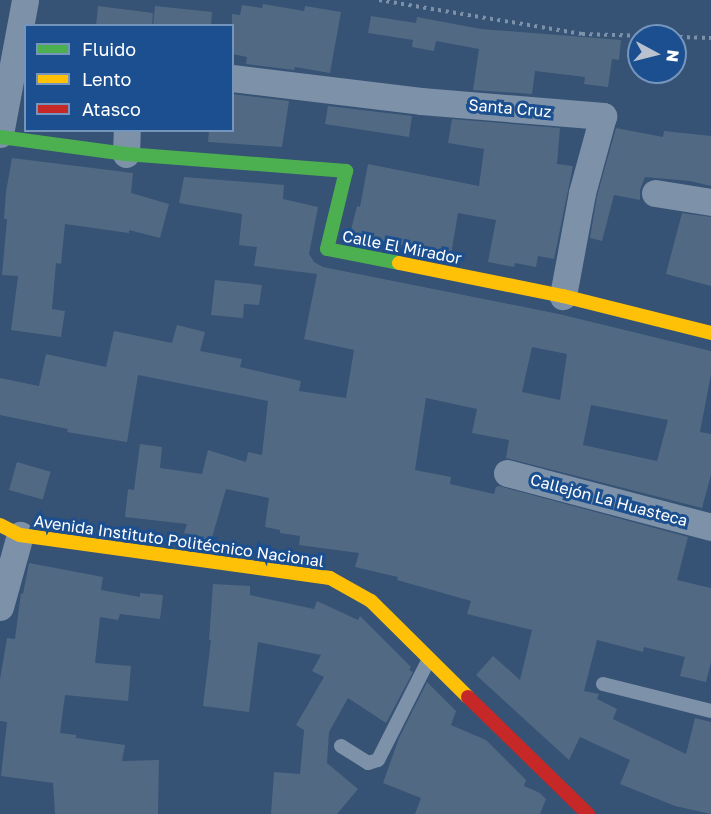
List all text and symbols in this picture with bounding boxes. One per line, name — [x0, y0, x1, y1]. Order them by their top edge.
legend — [24, 24, 234, 132]
north arrow — [627, 24, 687, 84]
text: Fluido — [82, 38, 136, 60]
text: N — [662, 49, 684, 63]
text: Lento — [82, 68, 131, 90]
street label: Santa Cruz — [468, 95, 552, 121]
text: Atasco — [82, 98, 141, 120]
street label: Calle El Mirador — [341, 226, 463, 268]
street label: Callejón La Huasteca — [528, 470, 690, 530]
street label: Avenida Instituto Politécnico Nacional — [33, 511, 325, 571]

